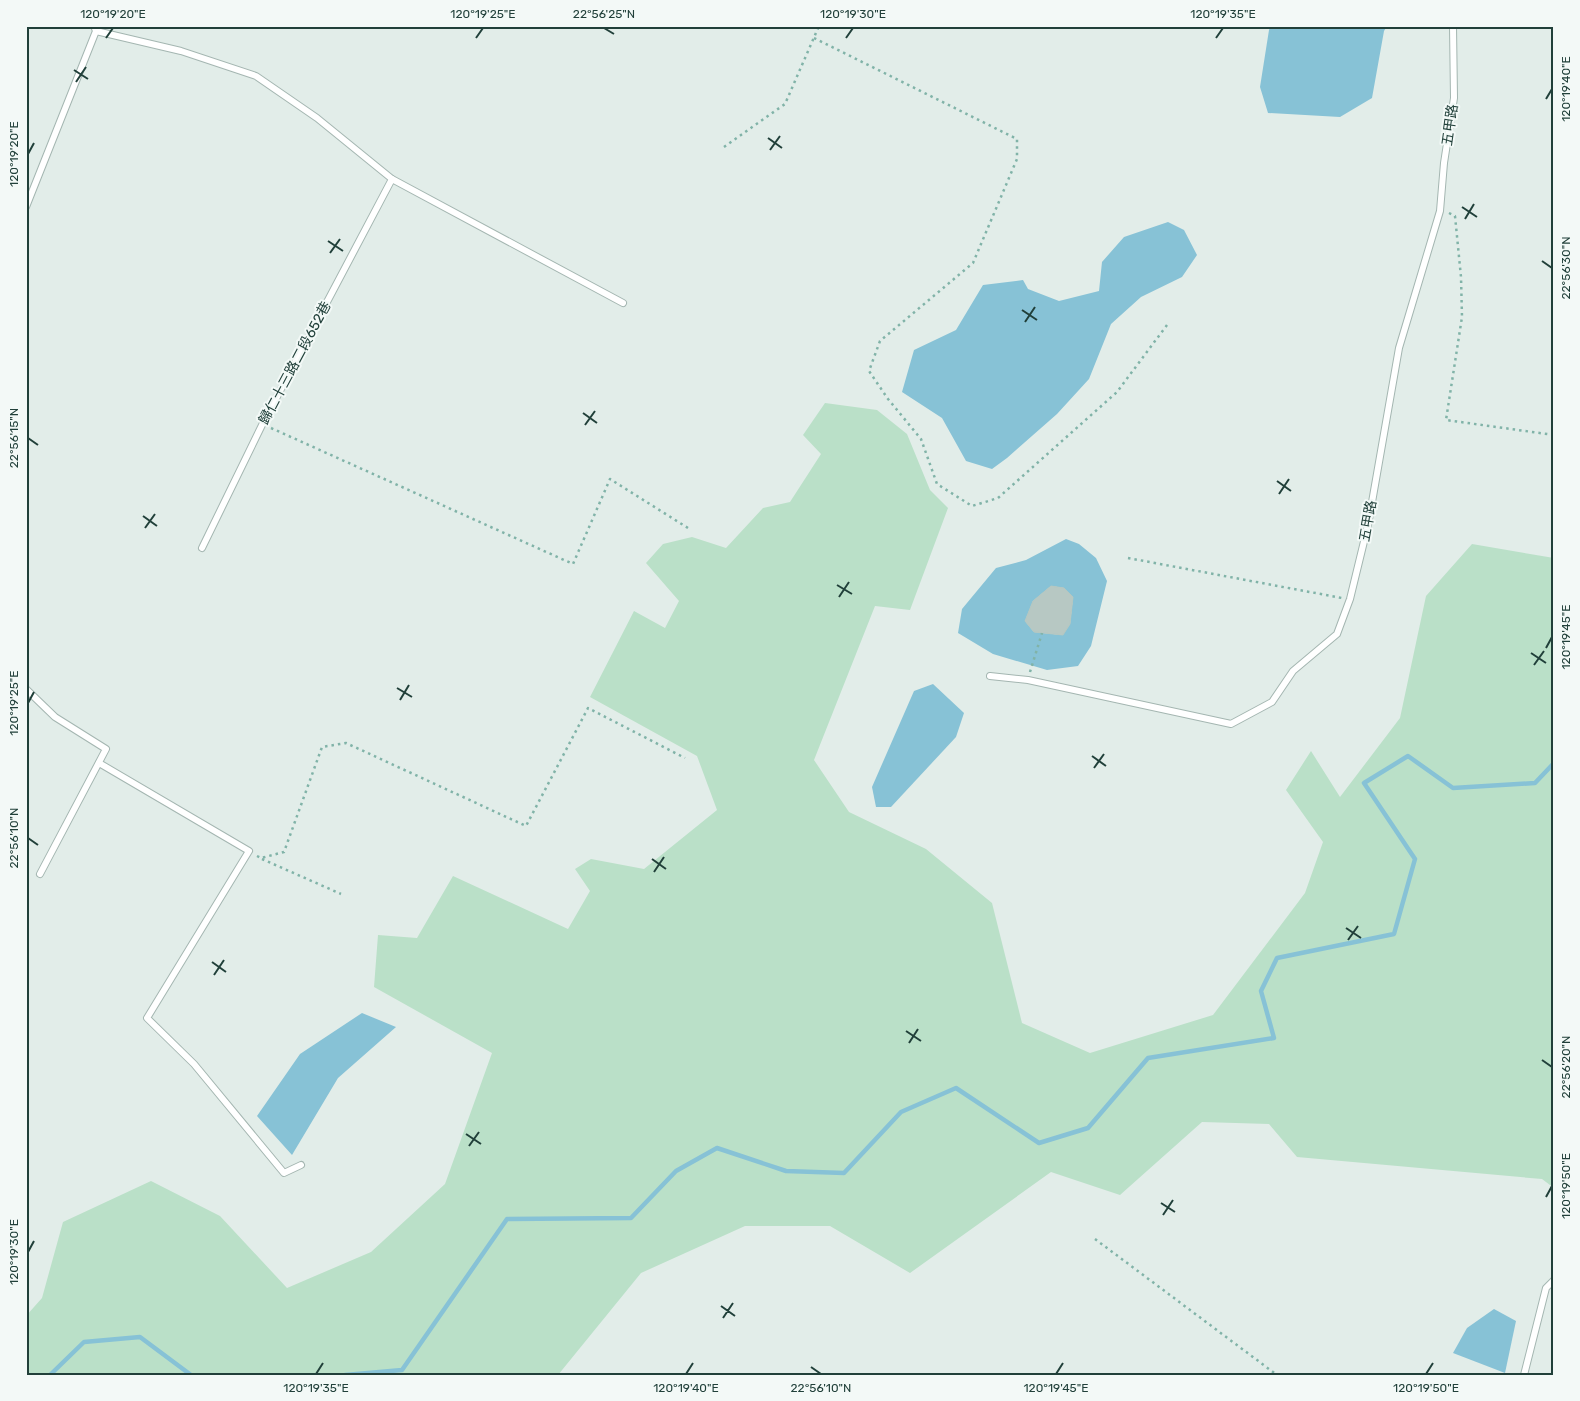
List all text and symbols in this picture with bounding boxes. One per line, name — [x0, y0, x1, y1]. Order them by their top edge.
text: 120°19'20"E — [80, 7, 146, 21]
text: 120°19'25"E — [450, 7, 516, 21]
text: 22°56'25"N — [573, 7, 635, 21]
text: 120°19'30"E — [820, 7, 886, 21]
text: 120°19'35"E — [1190, 7, 1256, 21]
text: 120°19'40"E — [1559, 56, 1573, 122]
street label: 五甲路 — [1439, 103, 1461, 147]
text: 120°19'20"E — [7, 121, 21, 187]
text: 22°56'30"N — [1559, 237, 1573, 299]
street label: 歸仁十三路二段652巷 — [255, 299, 335, 427]
text: 22°56'15"N — [7, 408, 21, 468]
street label: 五甲路 — [1356, 499, 1380, 543]
text: 120°19'45"E — [1559, 604, 1573, 670]
text: 120°19'25"E — [7, 670, 21, 736]
text: 22°56'10"N — [7, 808, 21, 868]
text: 22°56'20"N — [1559, 1036, 1573, 1098]
text: 120°19'50"E — [1559, 1153, 1573, 1219]
text: 120°19'30"E — [7, 1219, 21, 1285]
text: 120°19'35"E — [283, 1381, 349, 1395]
text: 120°19'40"E — [653, 1381, 719, 1395]
text: 22°56'10"N — [791, 1381, 851, 1395]
text: 120°19'45"E — [1023, 1381, 1089, 1395]
text: 120°19'50"E — [1393, 1381, 1459, 1395]

